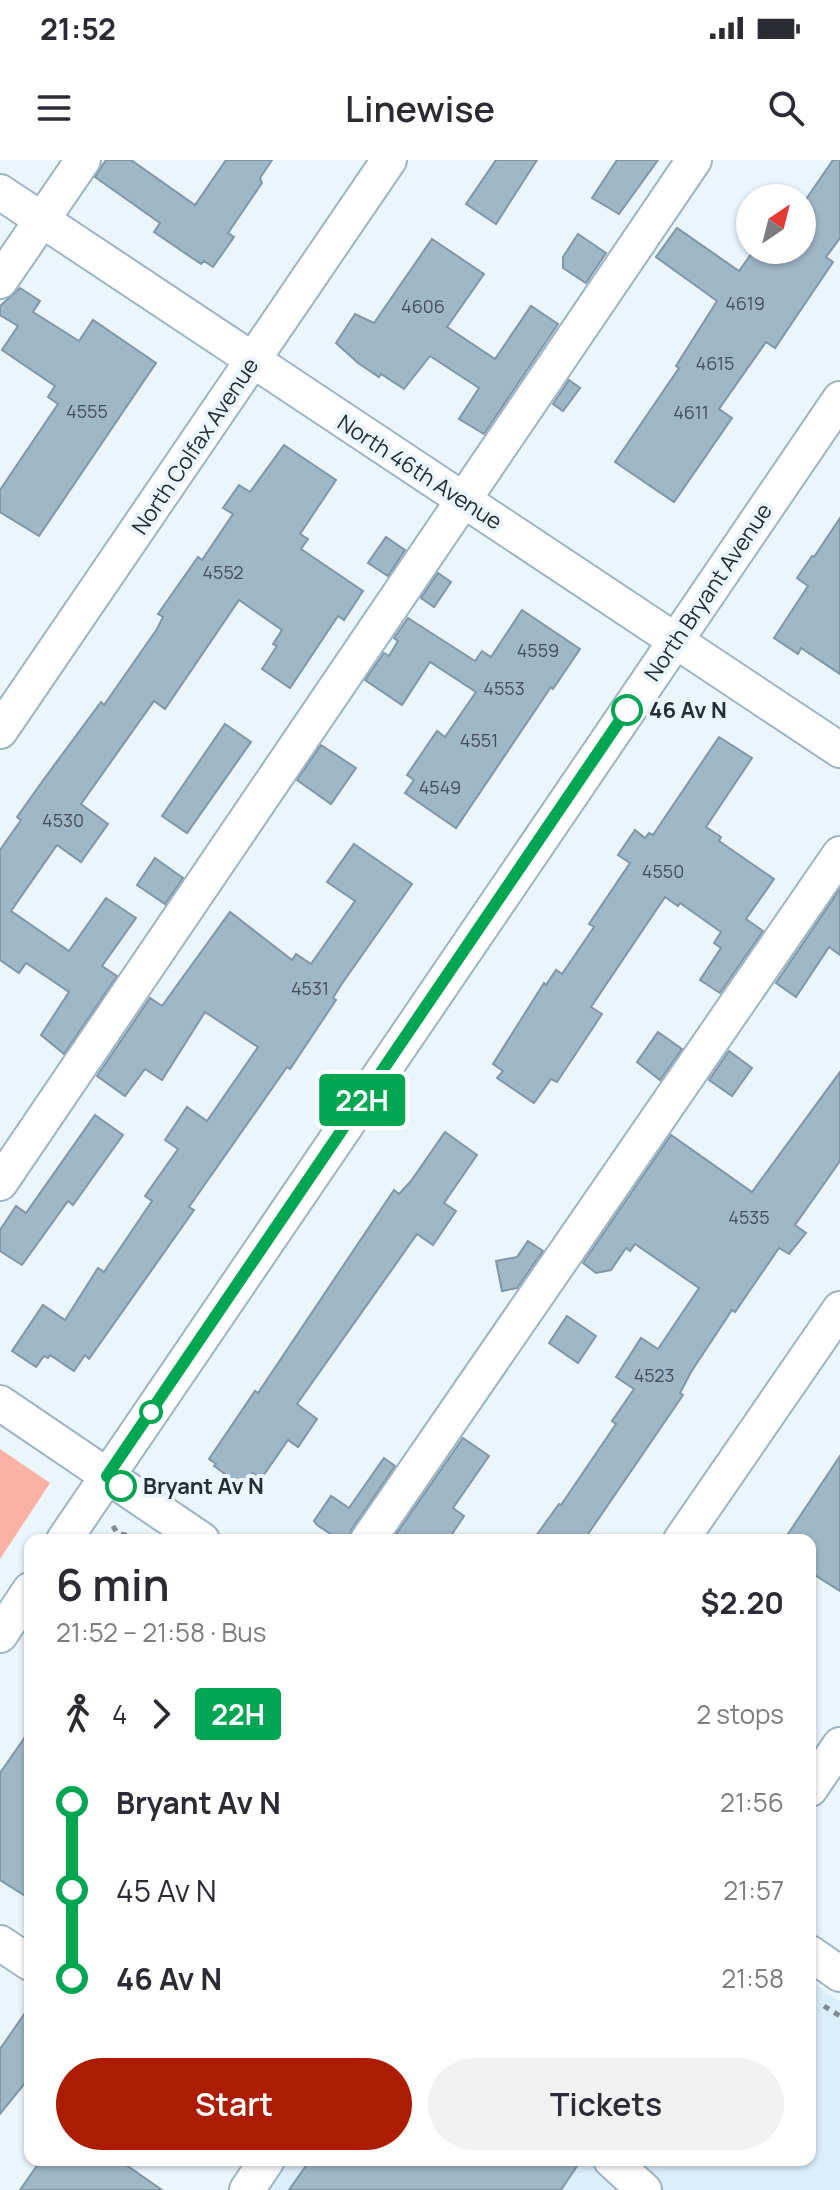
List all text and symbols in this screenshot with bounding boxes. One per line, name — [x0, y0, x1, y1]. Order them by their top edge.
text: 21:52 — [40, 8, 116, 49]
text: Linewise — [345, 84, 495, 133]
icon: menu — [32, 86, 76, 130]
icon: search — [764, 86, 808, 130]
north arrow — [736, 184, 816, 264]
map controls — [736, 184, 816, 264]
house number: 4619 — [725, 291, 765, 315]
house number: 4606 — [401, 294, 445, 318]
house number: 4615 — [696, 351, 734, 375]
street label: North Colfax Avenue — [125, 352, 265, 540]
house number: 4555 — [66, 399, 108, 423]
house number: 4611 — [673, 400, 709, 424]
street label: North 46th Avenue — [332, 408, 508, 537]
street label: North Bryant Avenue — [637, 497, 779, 687]
house number: 4552 — [202, 560, 244, 584]
house number: 4559 — [517, 638, 559, 662]
house number: 4553 — [483, 676, 525, 700]
marker: 46 Av N — [612, 695, 642, 725]
place label: 46 Av N — [649, 695, 727, 725]
house number: 4551 — [460, 728, 498, 752]
house number: 4549 — [419, 775, 461, 799]
house number: 4530 — [42, 808, 84, 832]
house number: 4550 — [642, 859, 684, 883]
house number: 4531 — [291, 976, 329, 1000]
line badge: 22H — [316, 1074, 408, 1126]
text: 22H — [335, 1081, 389, 1119]
house number: 4535 — [728, 1205, 770, 1229]
house number: 4523 — [634, 1363, 674, 1387]
unlabelled marker — [140, 1401, 162, 1423]
marker: Bryant Av N — [106, 1471, 136, 1501]
place label: Bryant Av N — [143, 1471, 264, 1501]
text: 6 min — [56, 1554, 170, 1614]
text: $2.20 — [701, 1582, 784, 1623]
text: 21:52 – 21:58 · Bus — [56, 1614, 266, 1650]
icon: walk — [56, 1692, 100, 1736]
icon: forward — [139, 1692, 183, 1736]
text: 22H — [211, 1695, 265, 1733]
text: 4 — [112, 1696, 127, 1732]
text: 2 stops — [696, 1696, 784, 1732]
text: Bryant Av N — [116, 1782, 281, 1823]
text: 21:56 — [720, 1784, 784, 1820]
text: 45 Av N — [116, 1870, 217, 1911]
text: 21:57 — [723, 1872, 784, 1908]
text: 46 Av N — [116, 1958, 222, 1999]
text: 21:58 — [721, 1960, 784, 1996]
button: Start — [56, 2058, 412, 2150]
button: Tickets — [428, 2058, 784, 2150]

